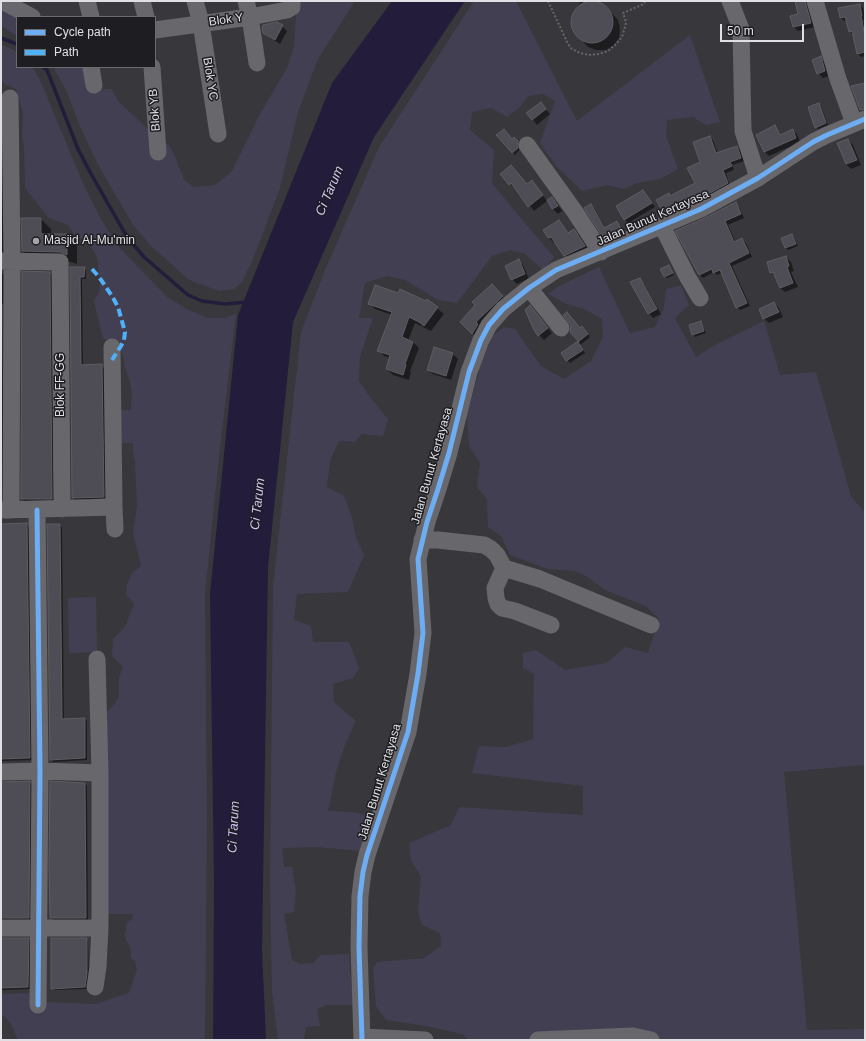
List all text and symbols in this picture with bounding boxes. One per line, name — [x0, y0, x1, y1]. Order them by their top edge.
street label: Blok Y — [208, 10, 244, 30]
legend — [16, 16, 156, 68]
scale bar — [722, 16, 806, 42]
text: 50 m — [727, 24, 754, 38]
text: Cycle path — [54, 25, 111, 39]
text: Path — [54, 45, 79, 59]
street label: Blok YC — [199, 56, 221, 102]
street label: Blok YB — [146, 88, 164, 132]
water label: Ci Tarum — [313, 164, 347, 218]
street label: Jalan Bunut Kertayasa — [595, 187, 711, 249]
place label: Masjid Al-Mu'min — [44, 234, 135, 248]
marker: Masjid Al-Mu'min — [31, 236, 41, 246]
street label: Blok FF-GG — [54, 353, 68, 417]
street label: Jalan Bunut Kertayasa — [408, 406, 456, 526]
water label: Ci Tarum — [248, 477, 268, 531]
street label: Jalan Bunut Kertayasa — [355, 722, 405, 842]
water label: Ci Tarum — [225, 801, 243, 853]

